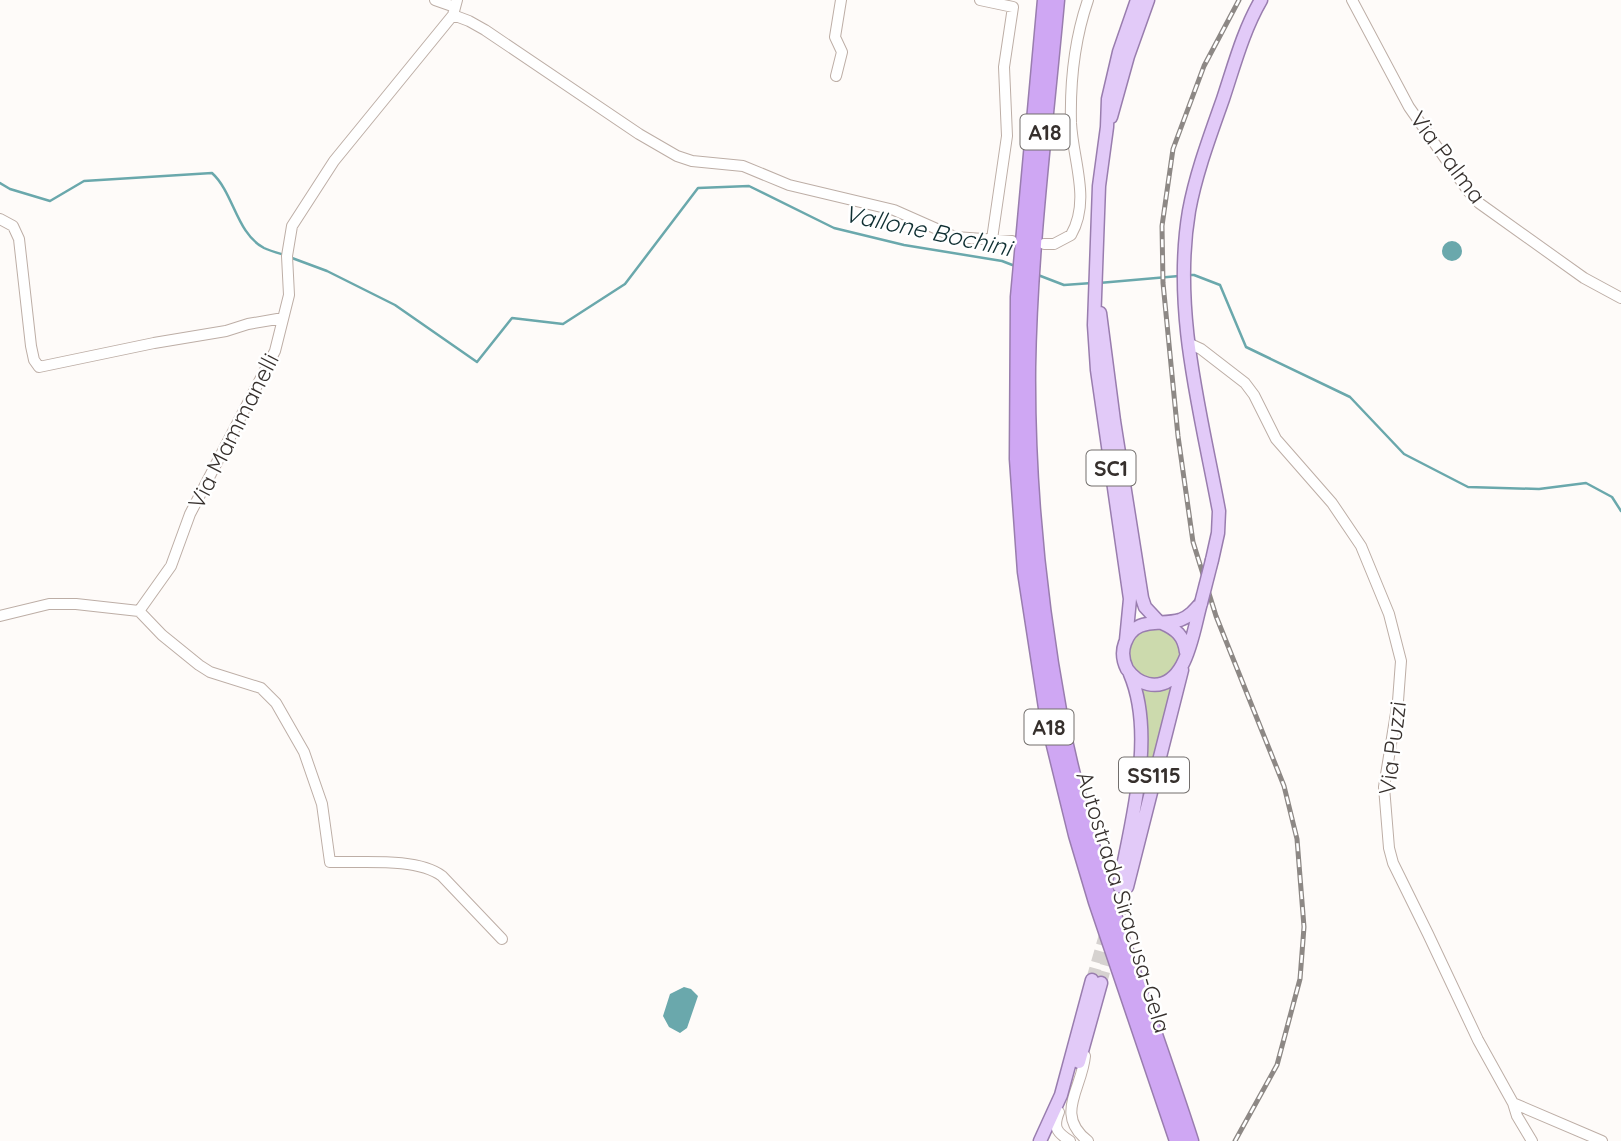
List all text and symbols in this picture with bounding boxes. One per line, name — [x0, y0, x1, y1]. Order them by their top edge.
street label: Via Palma — [1404, 105, 1492, 209]
road number: A18 — [1020, 114, 1070, 150]
water label: Vallone Bochini — [842, 198, 1017, 263]
street label: Via Mammanelli — [181, 348, 285, 514]
road number: SC1 — [1086, 450, 1136, 486]
street label: Via Puzzi — [1372, 700, 1412, 796]
road number: A18 — [1024, 710, 1074, 744]
road number: SS115 — [1119, 758, 1189, 792]
street label: Autostrada Siracusa-Gela — [1070, 768, 1178, 1036]

